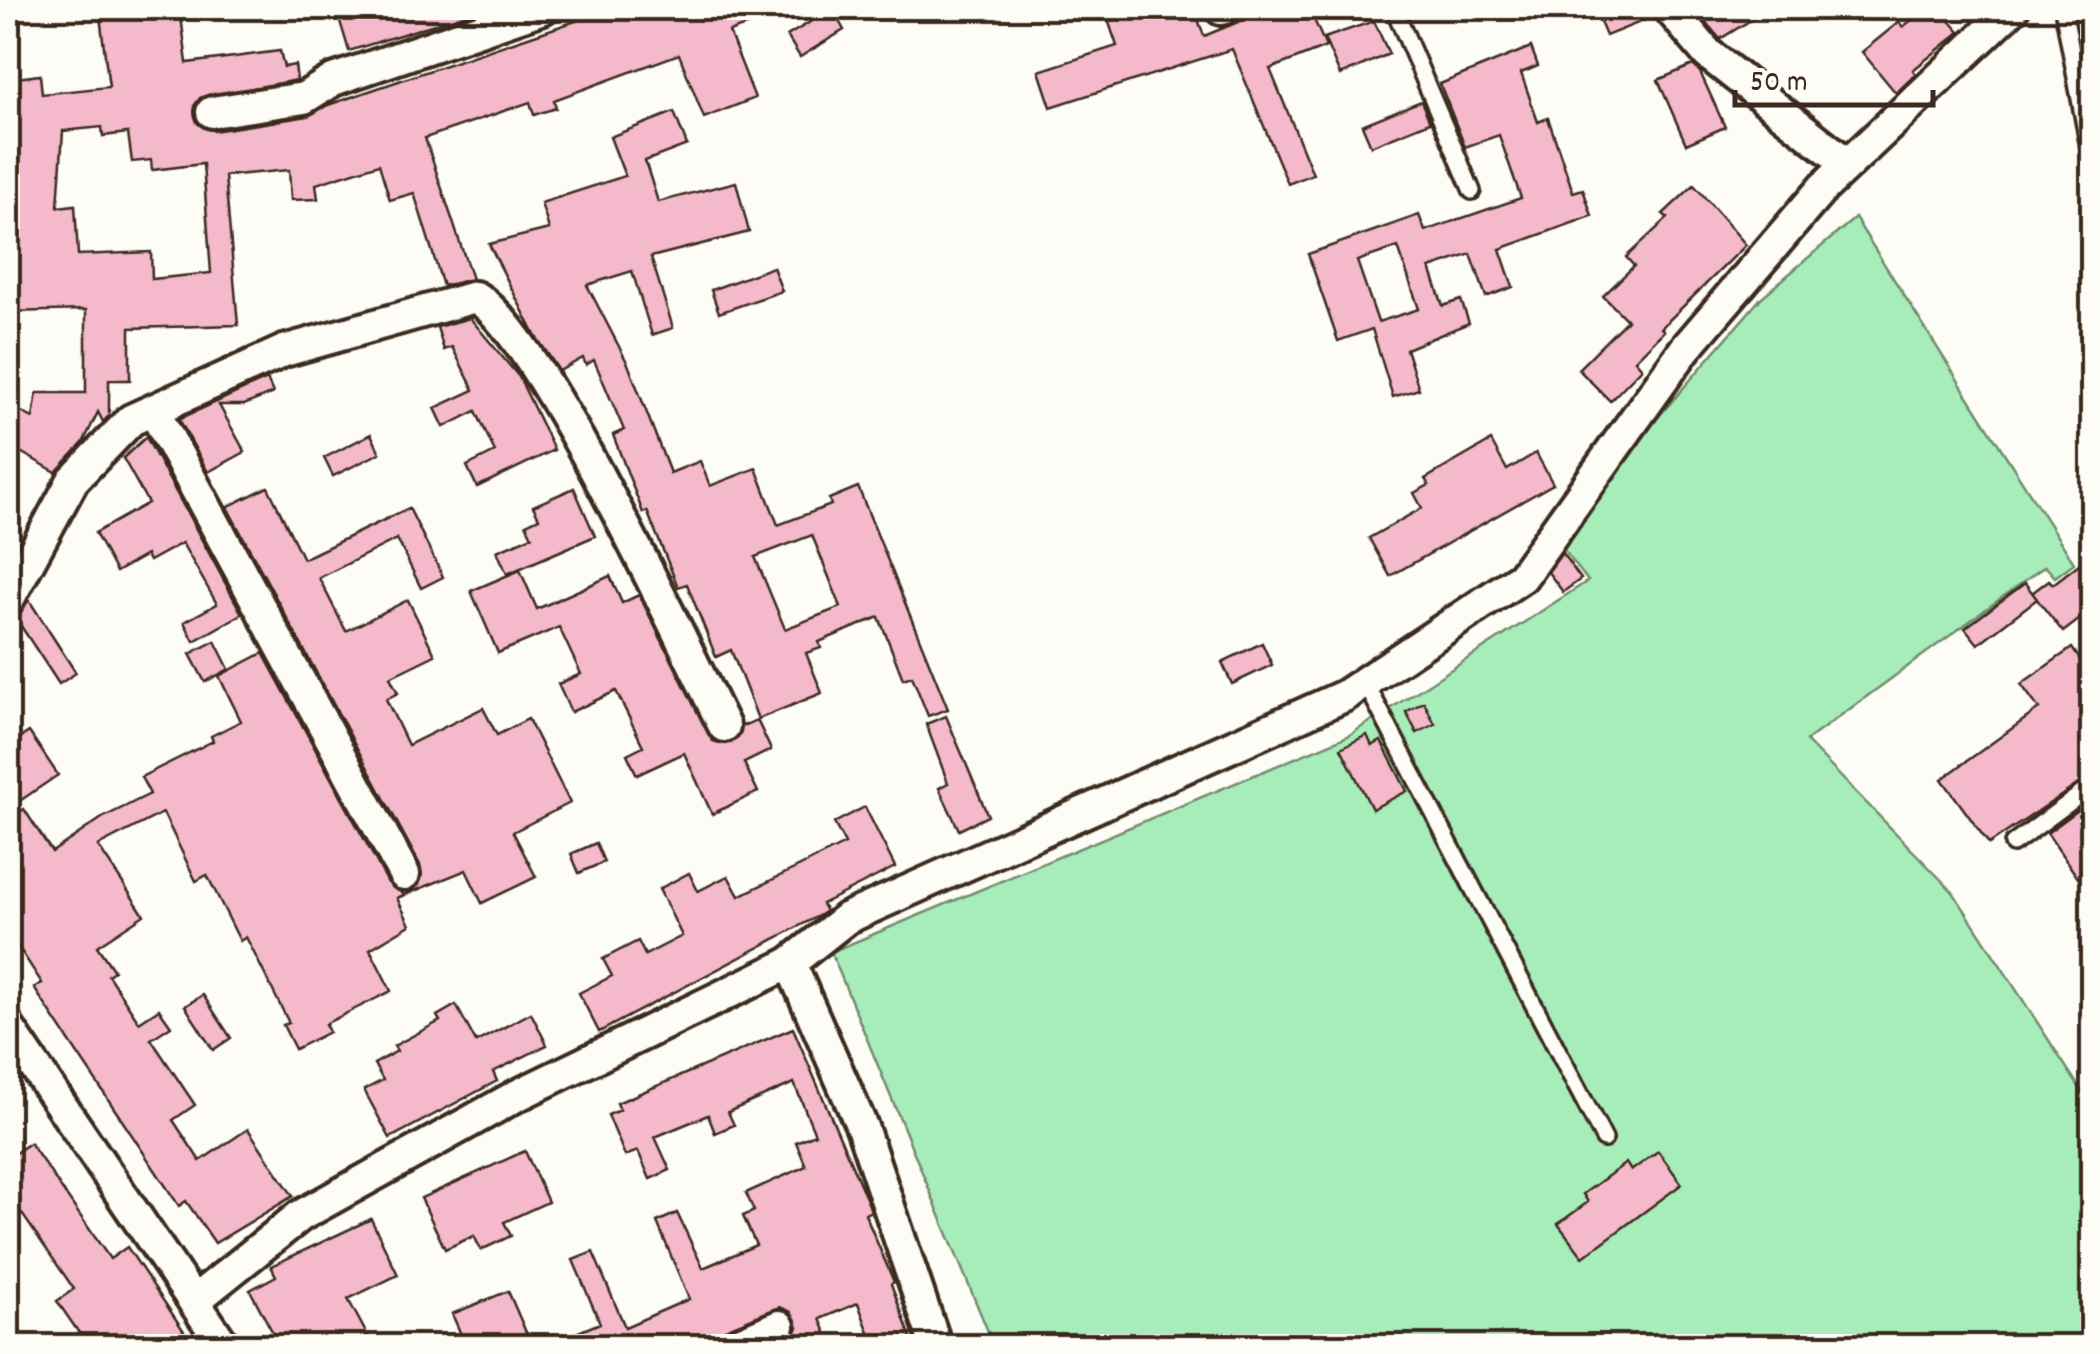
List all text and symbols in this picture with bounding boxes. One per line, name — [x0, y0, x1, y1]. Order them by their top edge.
scale bar — [1735, 45, 1932, 107]
text: 50 m — [1750, 63, 1808, 106]

